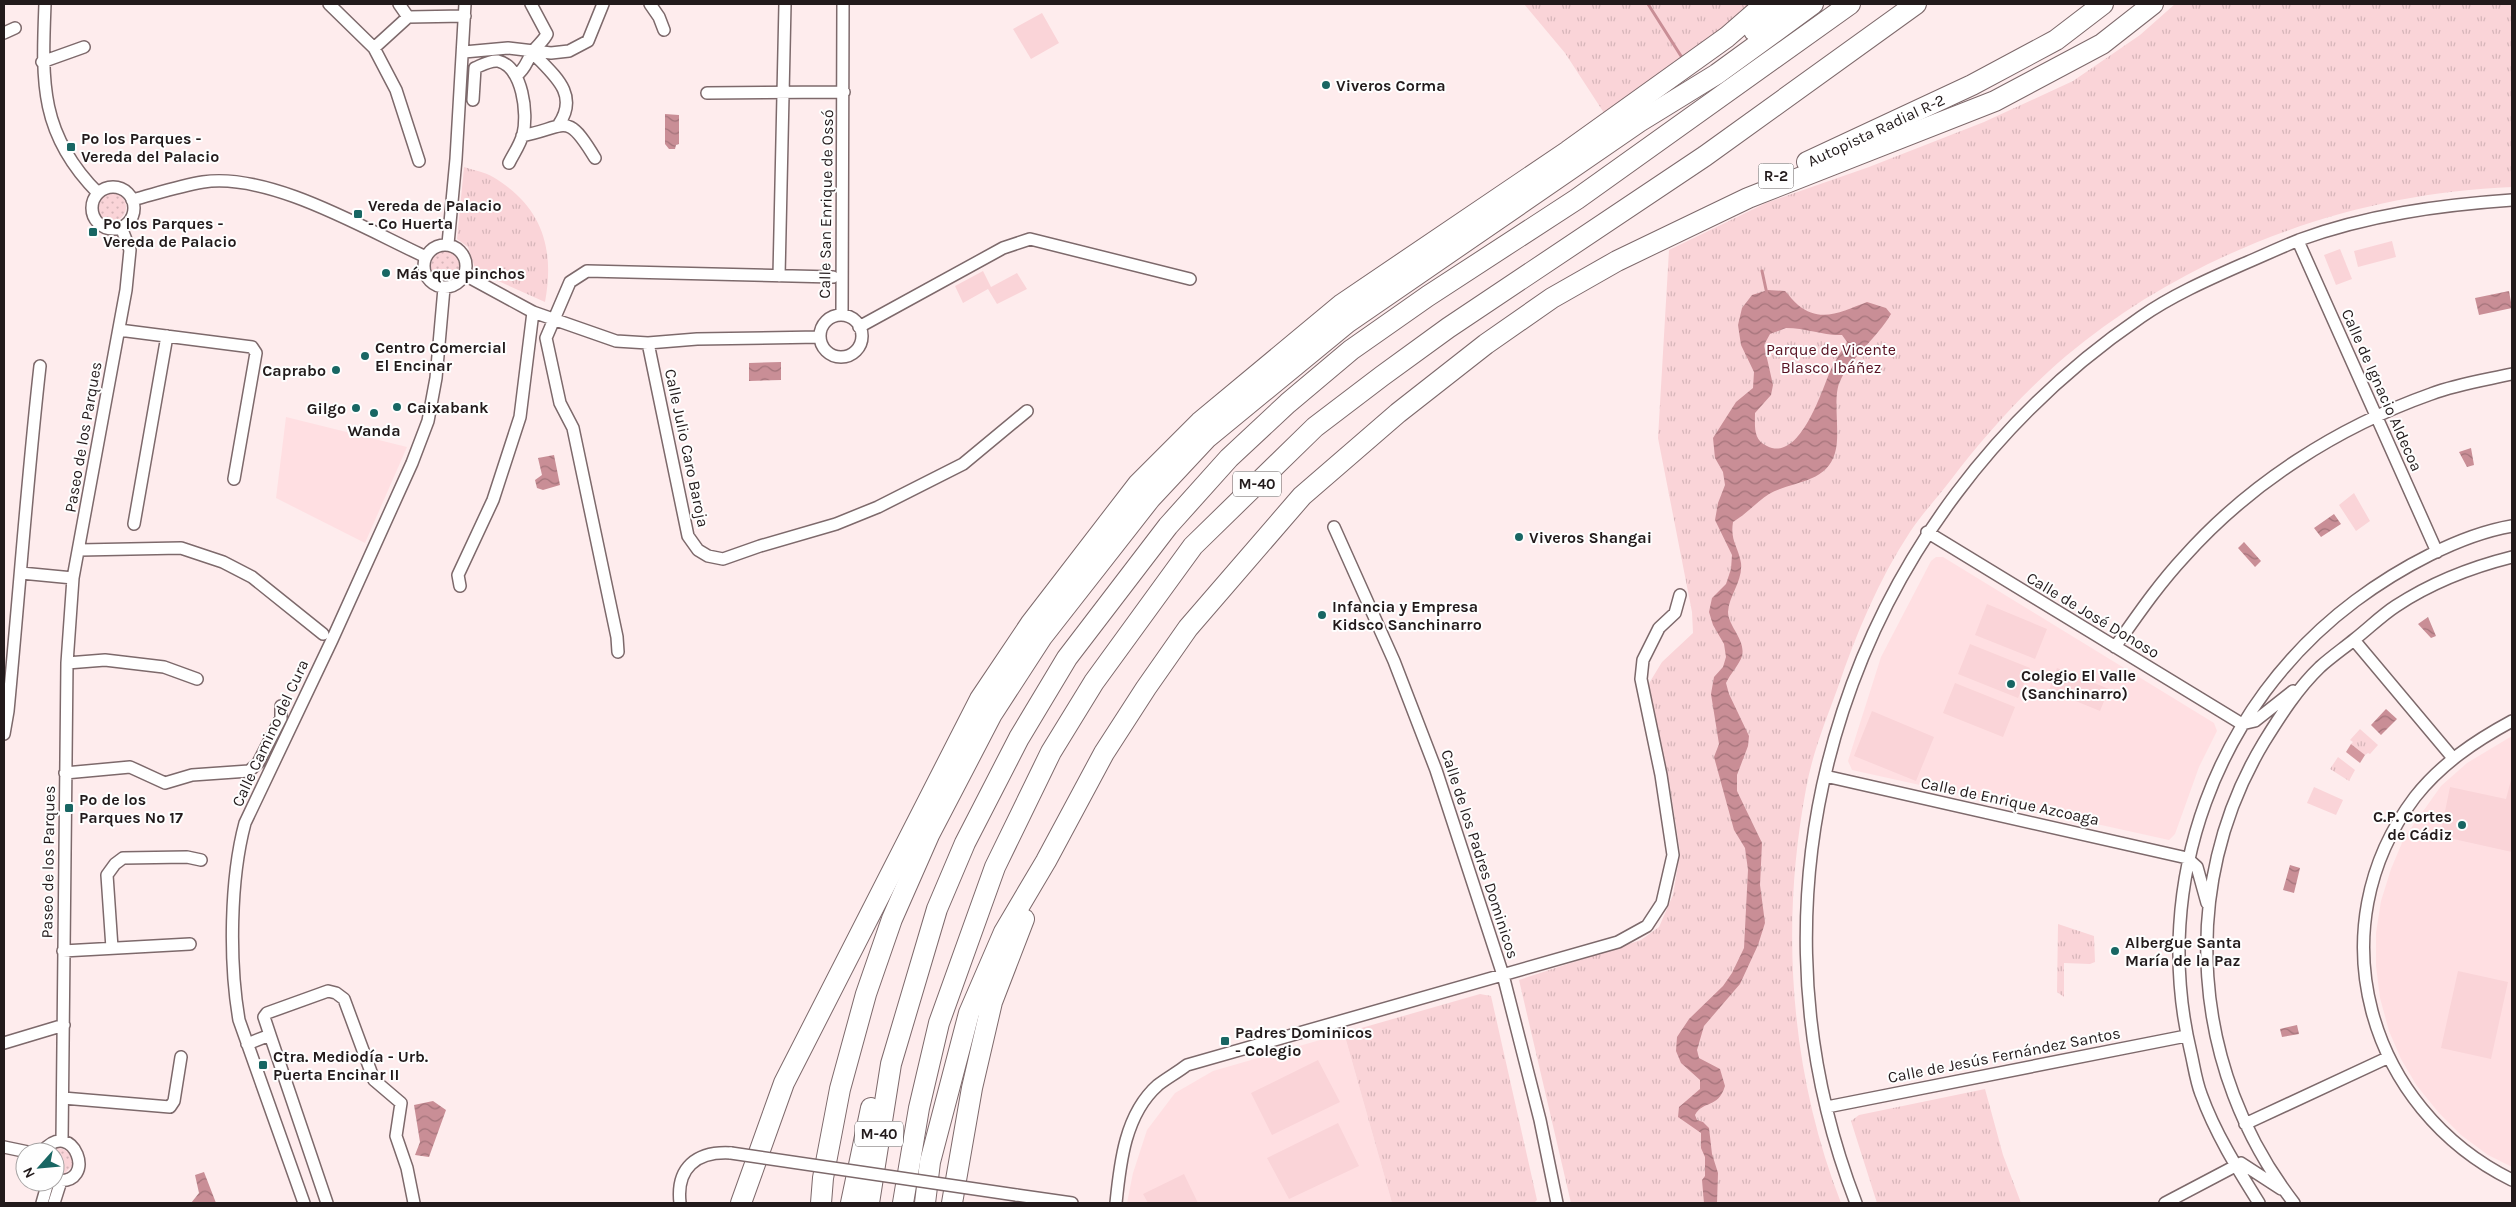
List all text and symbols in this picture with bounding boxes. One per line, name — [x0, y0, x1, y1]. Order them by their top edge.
place label: Viveros Corma — [1336, 76, 1446, 95]
marker: Viveros Corma — [1320, 79, 1332, 91]
street label: Autopista Radial R-2 — [1804, 90, 1948, 170]
street label: Calle San Enrique de Ossó — [815, 109, 837, 299]
place label: Pº los Parques - Vereda del Palacio — [81, 129, 219, 166]
marker: Pº los Parques - Vereda del Palacio — [65, 141, 77, 153]
road number: R-2 — [1758, 164, 1794, 188]
place label: Vereda de Palacio - Cº Huerta — [368, 196, 501, 233]
marker: Vereda de Palacio - Cº Huerta — [352, 208, 364, 220]
place label: Pº los Parques - Vereda de Palacio — [103, 214, 236, 251]
marker: Pº los Parques - Vereda de Palacio — [87, 226, 99, 238]
place label: Más que pinchos — [396, 264, 525, 283]
marker: Más que pinchos — [380, 267, 392, 279]
street label: Calle de Ignacio Aldecoa — [2338, 306, 2426, 474]
place label: Centro Comercial El Encinar — [375, 338, 506, 375]
park label: Parque de Vicente Blasco Ibáñez — [1766, 340, 1896, 377]
marker: Centro Comercial El Encinar — [359, 350, 371, 362]
street label: Paseo de los Parques — [60, 360, 106, 514]
place label: Caprabo — [262, 361, 326, 380]
marker: Caprabo — [330, 364, 342, 376]
street label: Calle Julio Caro Baroja — [661, 367, 713, 529]
place label: Caixabank — [407, 398, 489, 417]
place label: Gilgo — [307, 399, 346, 418]
marker: Caixabank — [391, 401, 403, 413]
marker: Gilgo — [350, 402, 362, 414]
marker: Wanda — [368, 407, 380, 419]
place label: Wanda — [347, 421, 401, 440]
road number: M-40 — [1233, 472, 1281, 496]
place label: Viveros Shangai — [1529, 528, 1652, 547]
marker: Viveros Shangai — [1513, 531, 1525, 543]
street label: Calle de José Donoso — [2023, 568, 2163, 662]
place label: Infancia y Empresa Kidsco Sanchinarro — [1332, 597, 1482, 634]
marker: Infancia y Empresa Kidsco Sanchinarro — [1316, 609, 1328, 621]
street label: Calle Camino del Cura — [228, 656, 312, 810]
place label: Colegio El Valle (Sanchinarro) — [2021, 666, 2136, 703]
marker: Colegio El Valle (Sanchinarro) — [2005, 678, 2017, 690]
street label: Calle de los Padres Dominicos — [1437, 747, 1523, 961]
street label: Calle de Enrique Azcoaga — [1919, 773, 2101, 829]
street label: Paseo de los Parques — [37, 785, 59, 939]
place label: Pº de los Parques Nº 17 — [79, 790, 183, 827]
marker: Pº de los Parques Nº 17 — [63, 802, 75, 814]
place label: C.P. Cortes de Cádiz — [2373, 807, 2452, 844]
marker: C.P. Cortes de Cádiz — [2456, 819, 2468, 831]
place label: Albergue Santa María de la Paz — [2125, 933, 2241, 970]
marker: Albergue Santa María de la Paz — [2109, 945, 2121, 957]
place label: Padres Dominicos - Colegio — [1235, 1023, 1372, 1060]
street label: Calle de Jesús Fernández Santos — [1886, 1023, 2122, 1087]
marker: Padres Dominicos - Colegio — [1219, 1035, 1231, 1047]
place label: Ctra. Mediodía - Urb. Puerta Encinar II — [273, 1047, 429, 1084]
marker: Ctra. Mediodía - Urb. Puerta Encinar II — [257, 1059, 269, 1071]
road number: M-40 — [855, 1122, 903, 1146]
north arrow — [15, 1142, 65, 1192]
text: N — [19, 1164, 39, 1181]

